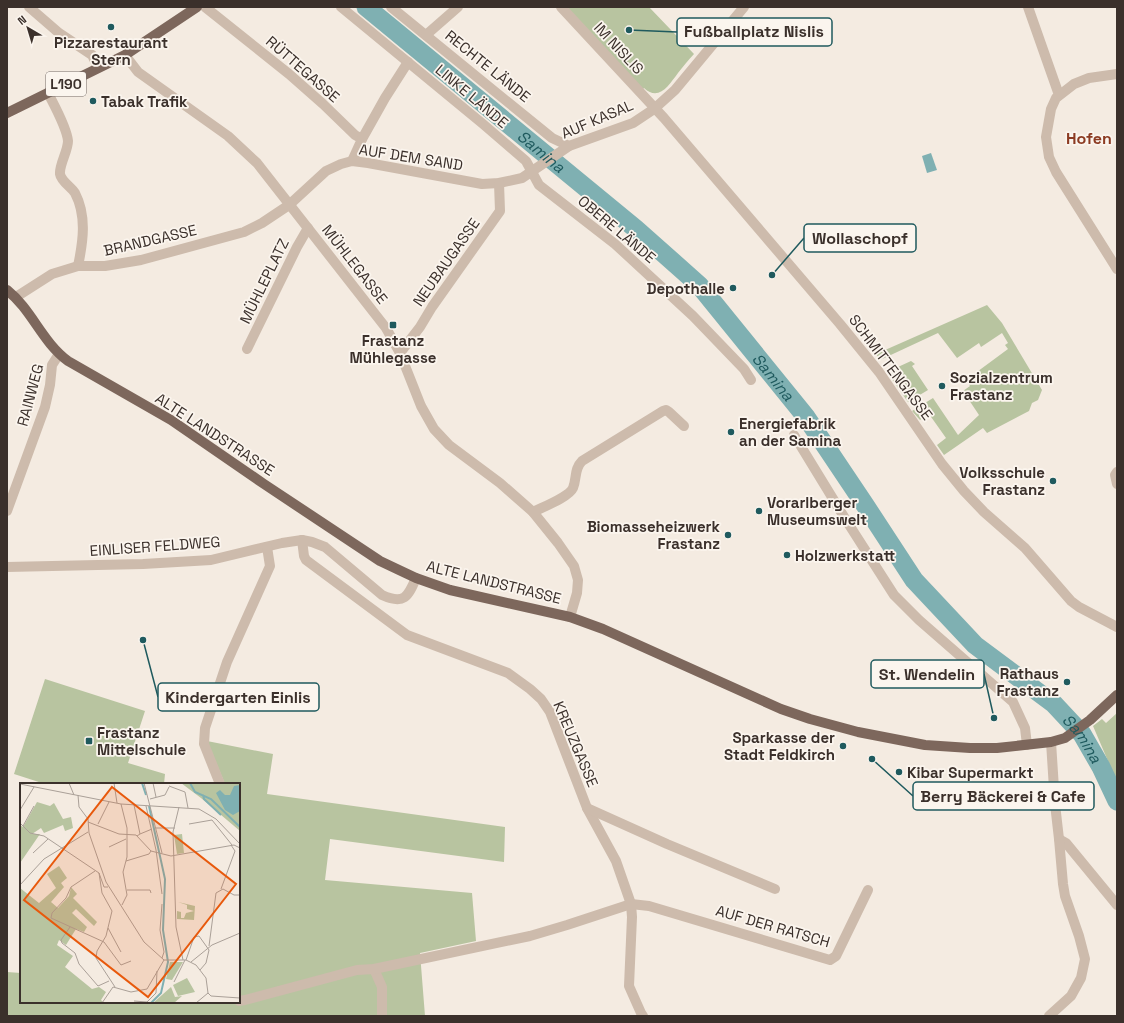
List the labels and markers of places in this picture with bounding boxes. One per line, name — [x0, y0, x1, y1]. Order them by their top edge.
callout: Fußballplatz Nislis — [677, 18, 832, 46]
marker: Pizzarestaurant Stern — [106, 22, 116, 32]
place label: Pizzarestaurant Stern — [54, 33, 168, 69]
place label: Tabak Trafik — [101, 92, 188, 111]
marker: Tabak Trafik — [88, 96, 98, 106]
callout: Wollaschopf — [804, 224, 916, 252]
place label: Depothalle — [646, 279, 725, 298]
marker: Depothalle — [728, 283, 738, 293]
marker: Frastanz Mühlegasse — [388, 320, 398, 330]
place label: Frastanz Mühlegasse — [350, 331, 437, 367]
place label: Sozialzentrum Frastanz — [950, 368, 1053, 404]
marker: Sozialzentrum Frastanz — [937, 381, 947, 391]
place label: Energiefabrik an der Samina — [739, 414, 841, 450]
marker: Energiefabrik an der Samina — [726, 427, 736, 437]
place label: Volksschule Frastanz — [959, 463, 1045, 499]
marker: Volksschule Frastanz — [1048, 476, 1058, 486]
place label: Vorarlberger Museumswelt — [767, 493, 867, 529]
marker: Vorarlberger Museumswelt — [754, 506, 764, 516]
place label: Biomasseheizwerk Frastanz — [587, 517, 721, 553]
marker: Biomasseheizwerk Frastanz — [723, 530, 733, 540]
place label: Holzwerkstatt — [795, 546, 896, 565]
marker: Holzwerkstatt — [782, 550, 792, 560]
callout: St. Wendelin — [871, 660, 984, 688]
place label: Rathaus Frastanz — [996, 664, 1059, 700]
marker: Rathaus Frastanz — [1062, 677, 1072, 687]
callout: Kindergarten Einlis — [158, 683, 319, 711]
place label: Frastanz Mittelschule — [97, 723, 187, 759]
place label: Sparkasse der Stadt Feldkirch — [724, 728, 835, 764]
marker: Frastanz Mittelschule — [84, 736, 94, 746]
marker: Sparkasse der Stadt Feldkirch — [838, 741, 848, 751]
place label: Kibar Supermarkt — [907, 763, 1034, 782]
marker: Kibar Supermarkt — [894, 767, 904, 777]
callout: Berry Bäckerei & Cafe — [913, 782, 1094, 810]

